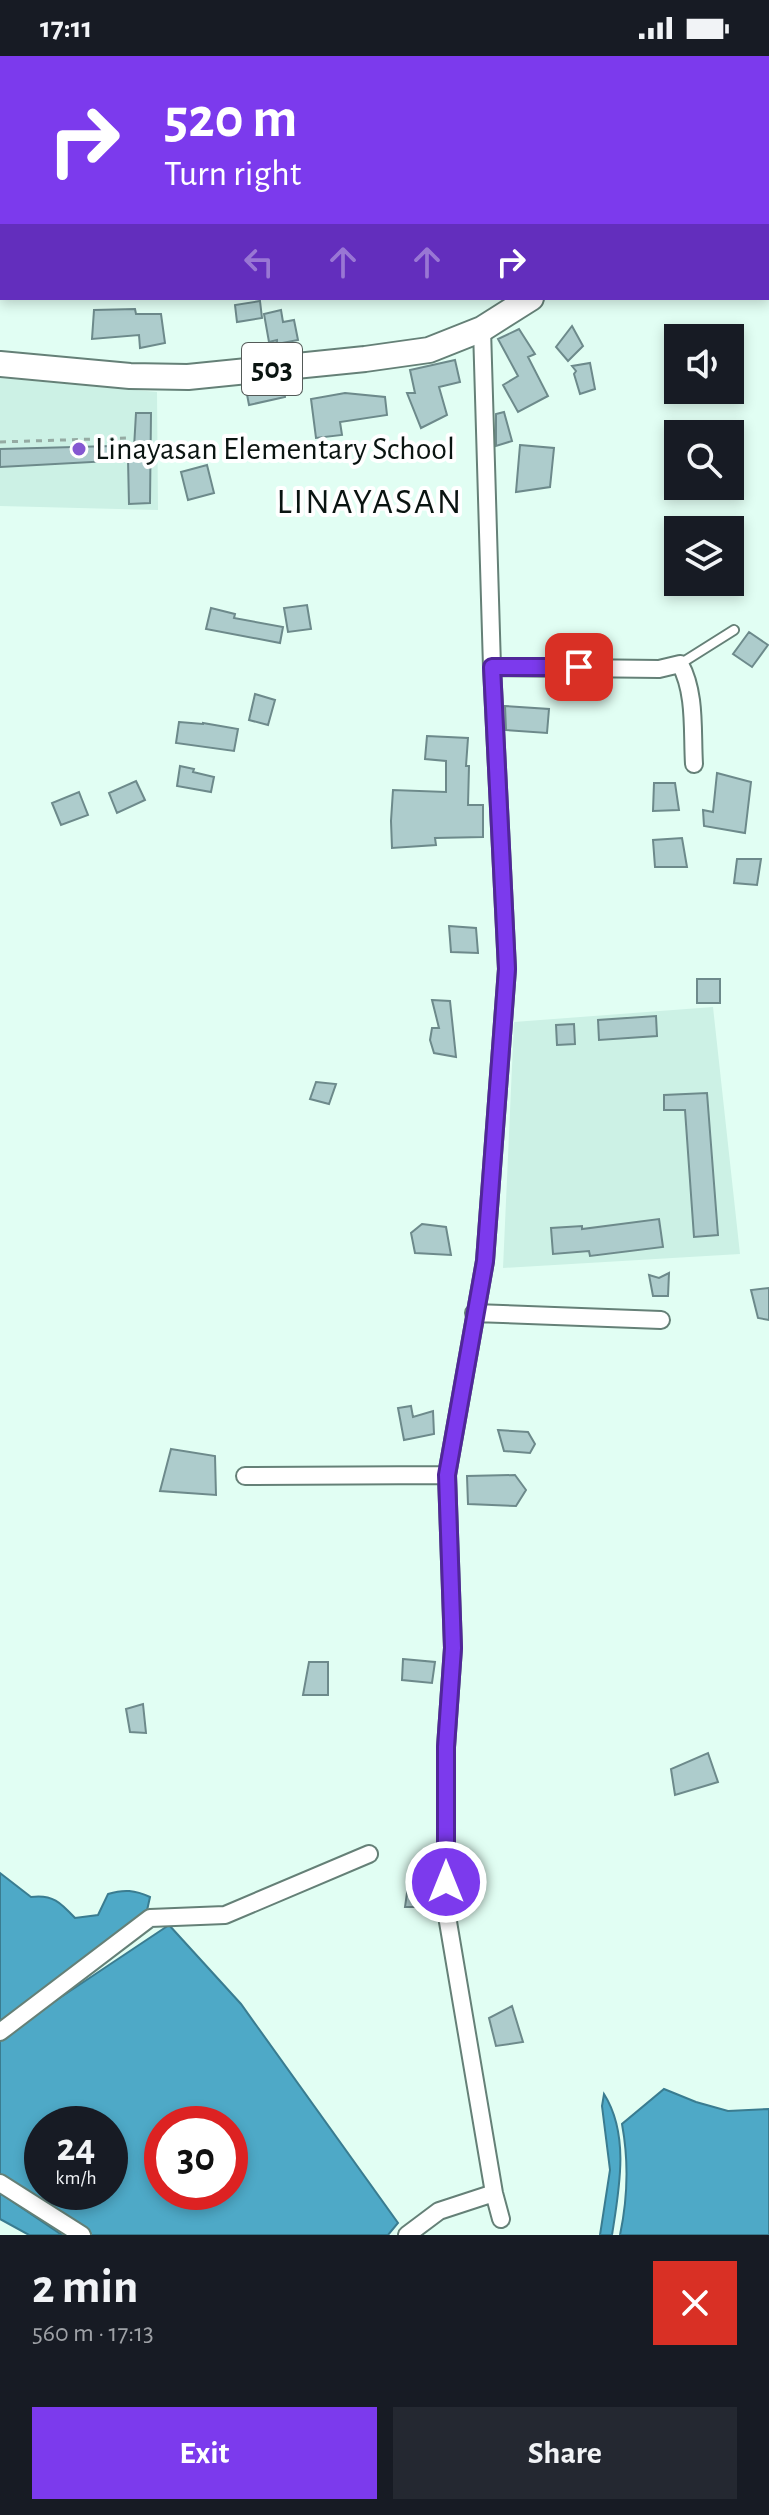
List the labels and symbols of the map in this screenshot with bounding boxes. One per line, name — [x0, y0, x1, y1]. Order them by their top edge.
road number: 503 — [242, 343, 302, 395]
place label: Linayasan Elementary School — [95, 433, 455, 465]
marker: Linayasan Elementary School — [70, 440, 88, 458]
district label: LINAYASAN — [277, 484, 463, 520]
pin — [545, 633, 613, 701]
position arrow — [404, 1840, 488, 1924]
speed limit sign: 30 — [144, 2106, 248, 2210]

